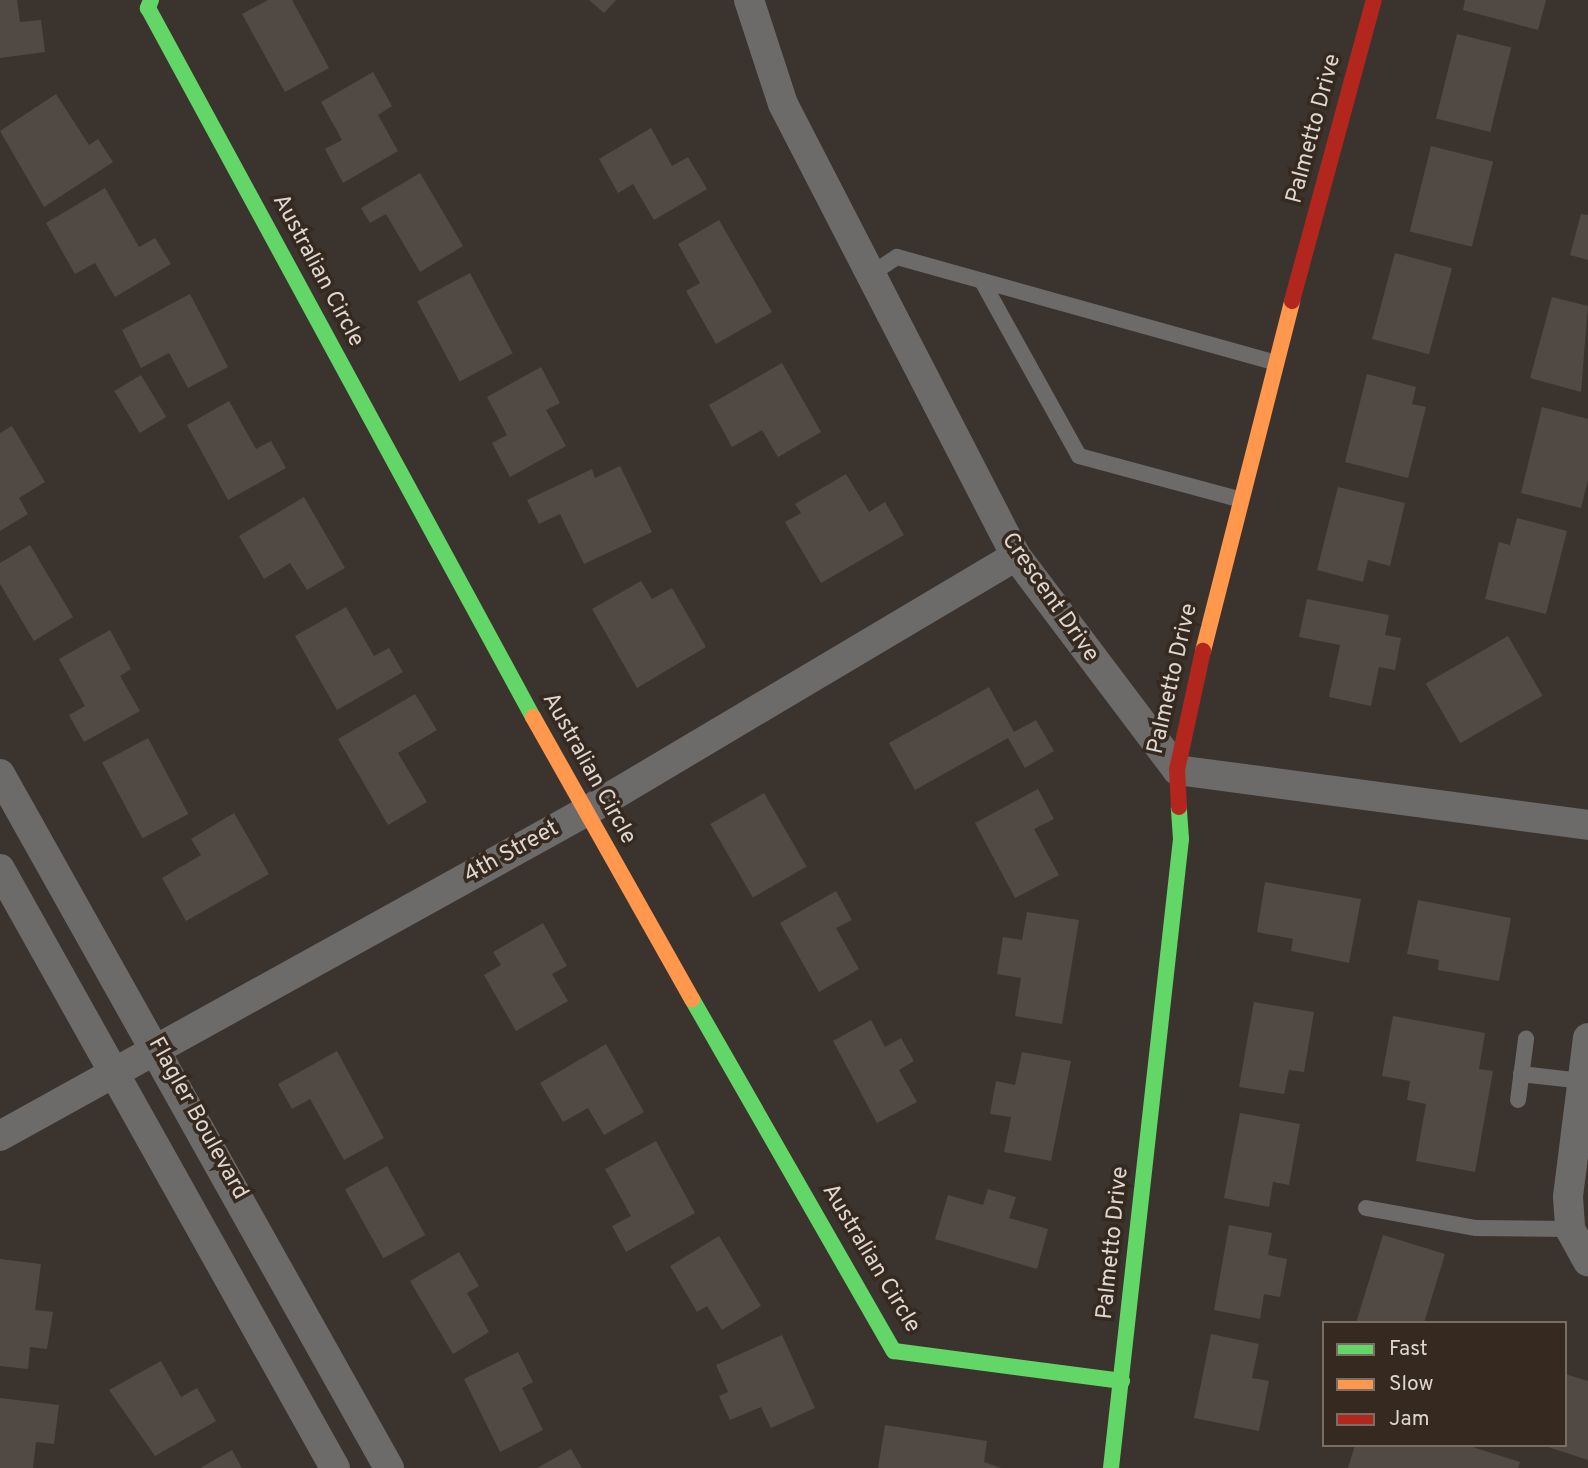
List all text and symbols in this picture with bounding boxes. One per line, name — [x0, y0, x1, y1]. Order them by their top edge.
street label: Palmetto Drive — [1282, 51, 1348, 207]
street label: Australian Circle — [265, 190, 369, 352]
street label: Crescent Drive — [994, 528, 1104, 668]
street label: Palmetto Drive — [1143, 601, 1205, 757]
street label: Australian Circle — [535, 688, 641, 850]
street label: 4th Street — [460, 816, 564, 890]
street label: Flagler Boulevard — [141, 1033, 253, 1205]
street label: Palmetto Drive — [1092, 1165, 1136, 1321]
street label: Australian Circle — [815, 1179, 925, 1339]
legend — [1322, 1321, 1567, 1447]
text: Fast — [1389, 1336, 1428, 1363]
text: Slow — [1389, 1371, 1434, 1398]
text: Jam — [1389, 1406, 1430, 1433]

